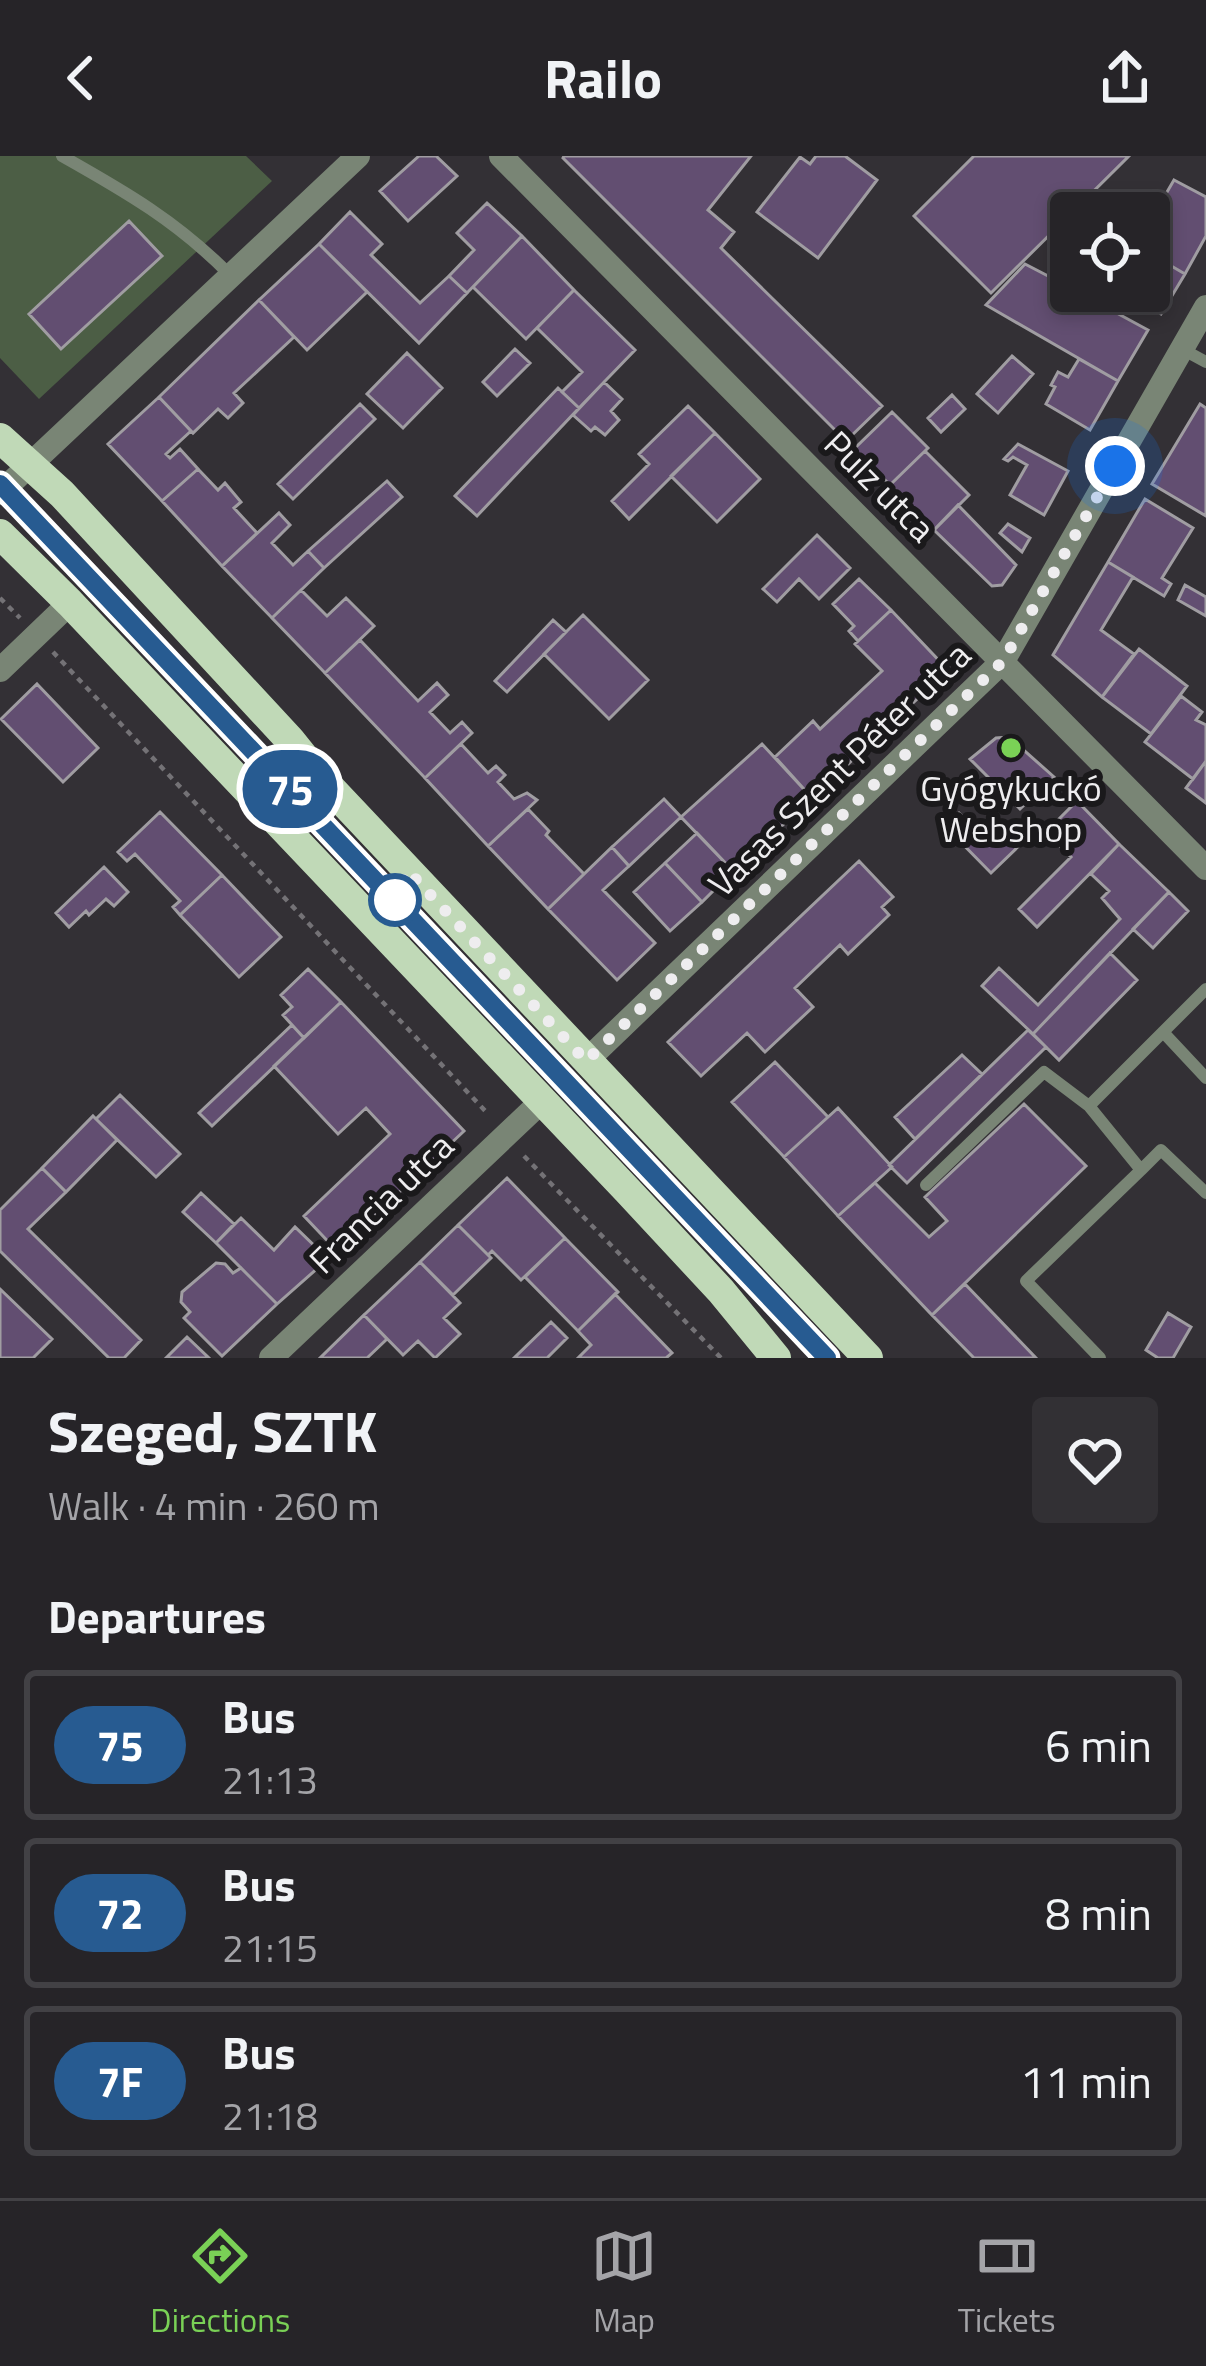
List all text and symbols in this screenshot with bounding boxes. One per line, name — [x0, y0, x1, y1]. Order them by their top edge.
text: Railo — [544, 37, 662, 119]
icon: back — [48, 45, 114, 111]
icon: share — [1092, 45, 1158, 111]
map controls — [1050, 192, 1170, 312]
button: locate — [1050, 192, 1170, 312]
street label: Pulz utca — [812, 417, 949, 554]
your location — [1085, 436, 1145, 496]
street label: Vasas Szent Péter utca — [695, 628, 983, 909]
marker: Gyógykuckó Webshop — [998, 735, 1024, 761]
line badge: 75 — [236, 750, 344, 828]
text: 75 — [266, 757, 314, 821]
place label: Gyógykuckó Webshop — [920, 760, 1102, 856]
unlabelled marker — [370, 875, 420, 925]
street label: Francia utca — [296, 1119, 466, 1286]
text: Szeged, SZTK — [48, 1387, 377, 1474]
button: heart — [1032, 1397, 1158, 1523]
text: Walk · 4 min · 260 m — [48, 1476, 380, 1535]
text: Departures — [48, 1582, 266, 1650]
text: Bus — [222, 1682, 296, 1750]
text: 6 min — [1045, 1711, 1152, 1779]
text: 75 — [96, 1713, 144, 1777]
text: 21:13 — [222, 1750, 318, 1809]
text: Bus — [222, 1850, 296, 1918]
text: 8 min — [1045, 1879, 1152, 1947]
text: 72 — [96, 1881, 144, 1945]
text: 21:15 — [222, 1918, 318, 1977]
text: Bus — [222, 2018, 296, 2086]
text: 11 min — [1020, 2047, 1152, 2115]
text: 7F — [97, 2049, 143, 2113]
text: 21:18 — [222, 2086, 318, 2145]
tab: Directions — [150, 2223, 290, 2345]
tab: Map — [591, 2223, 657, 2345]
tab: Tickets — [958, 2223, 1056, 2345]

